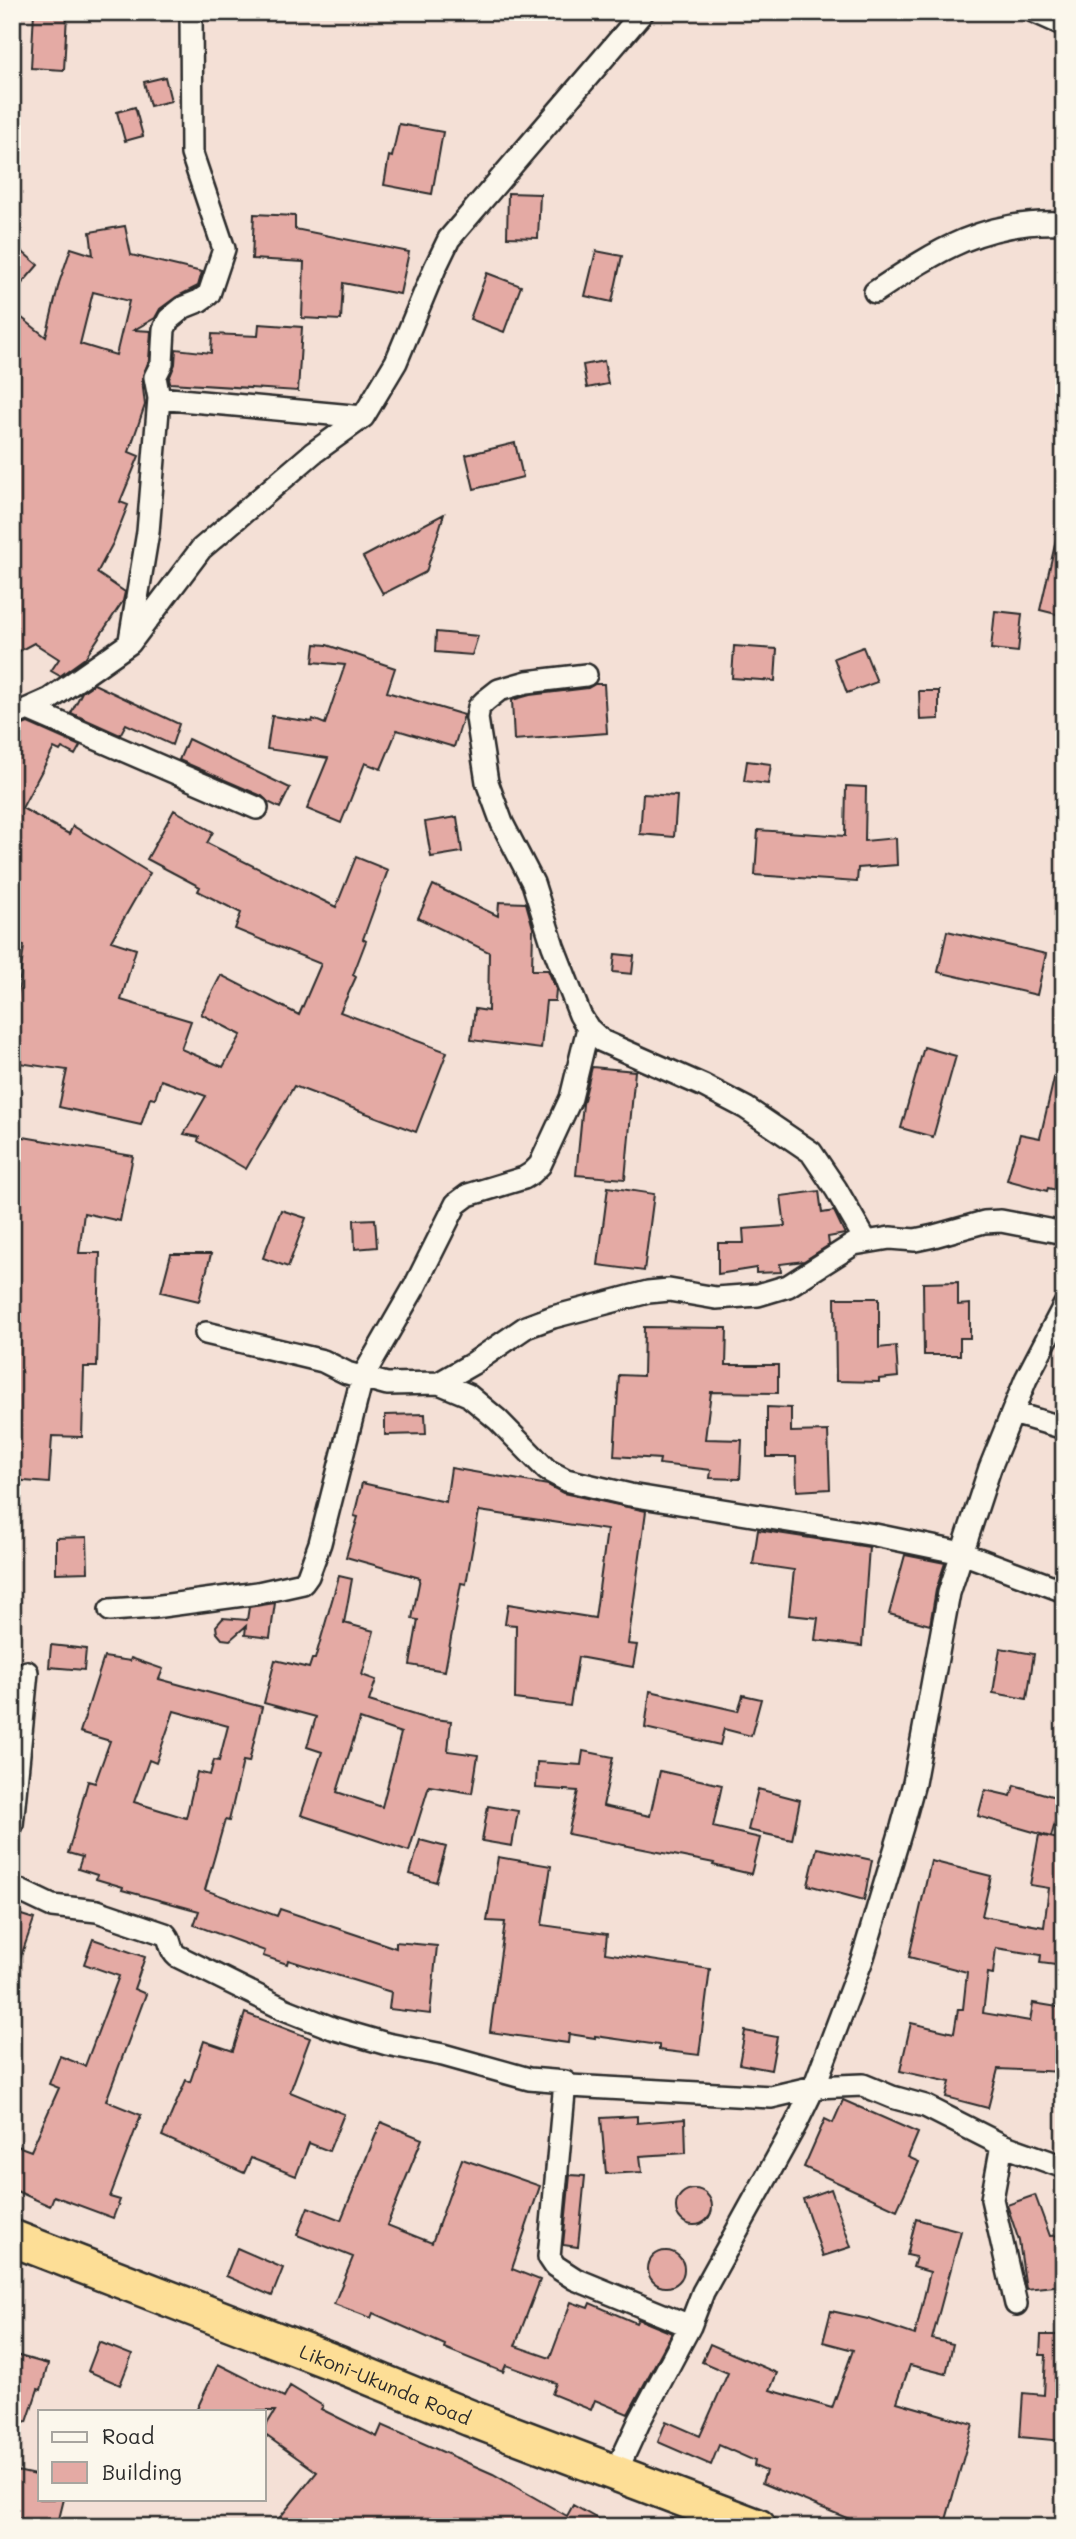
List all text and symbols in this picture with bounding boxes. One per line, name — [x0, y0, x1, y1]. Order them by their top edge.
street label: Likoni-Ukunda Road — [296, 2338, 475, 2430]
legend — [38, 2410, 266, 2500]
text: Road — [102, 2422, 154, 2449]
text: Building — [102, 2458, 182, 2485]

